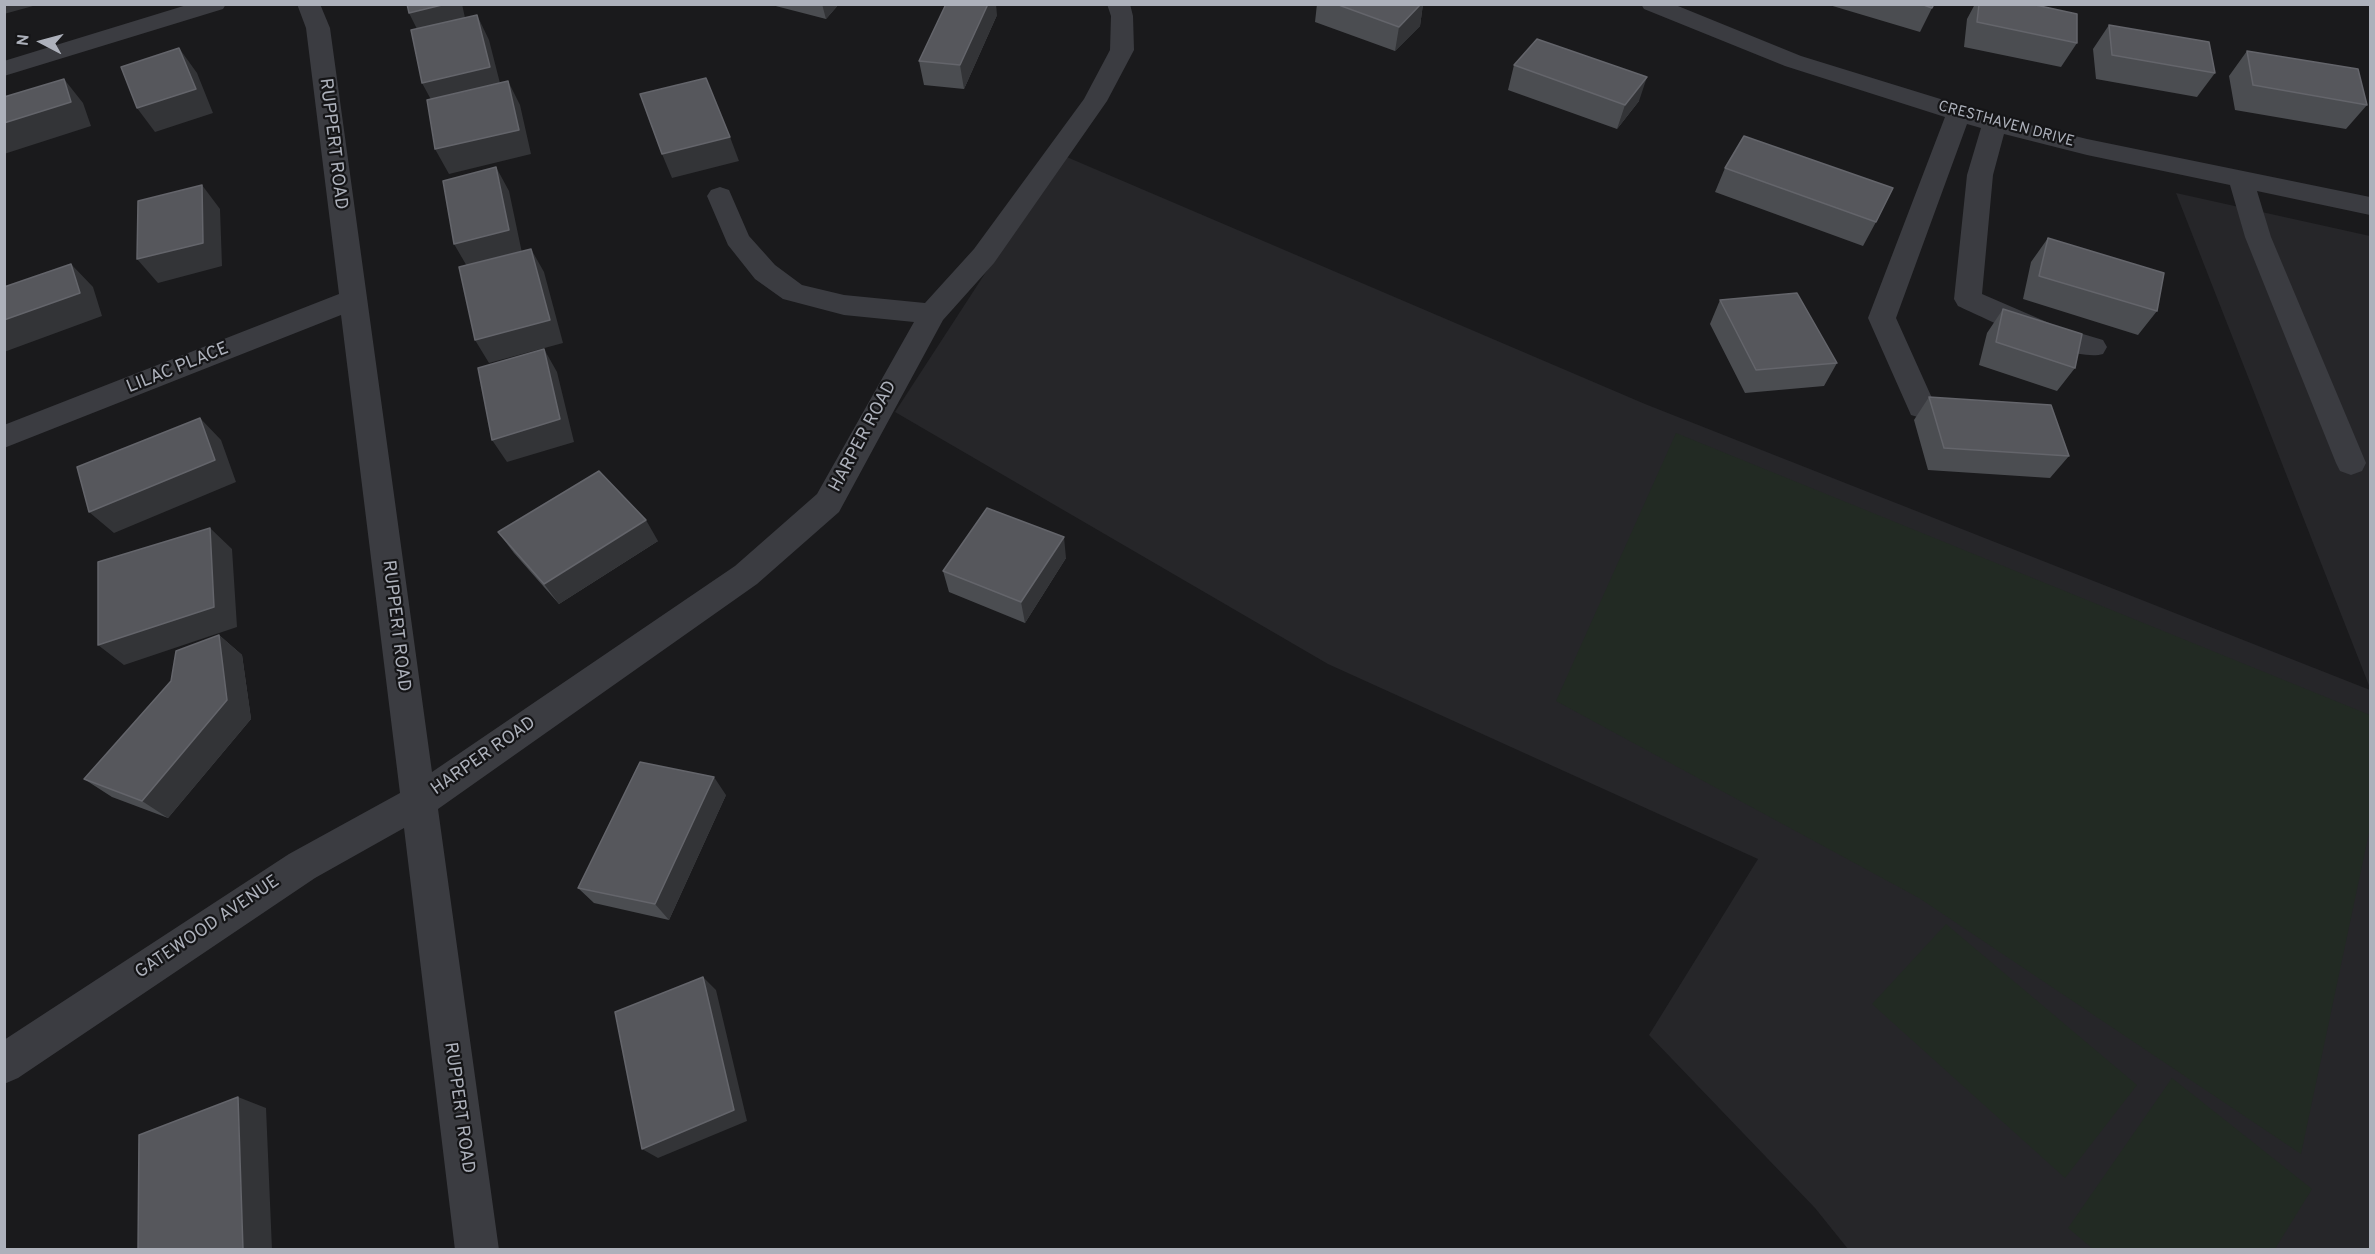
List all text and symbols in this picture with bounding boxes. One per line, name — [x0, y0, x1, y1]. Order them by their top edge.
north arrow — [12, 12, 72, 72]
text: N — [14, 33, 35, 47]
street label: RUPPERT ROAD — [313, 77, 351, 211]
street label: CRESTHAVEN DRIVE — [1936, 98, 2076, 152]
street label: LILAC PLACE — [124, 339, 232, 399]
street label: HARPER ROAD — [826, 378, 902, 496]
street label: RUPPERT ROAD — [376, 559, 414, 693]
street label: HARPER ROAD — [428, 713, 540, 801]
street label: GATEWOOD AVENUE — [132, 872, 284, 984]
street label: RUPPERT ROAD — [438, 1041, 478, 1175]

